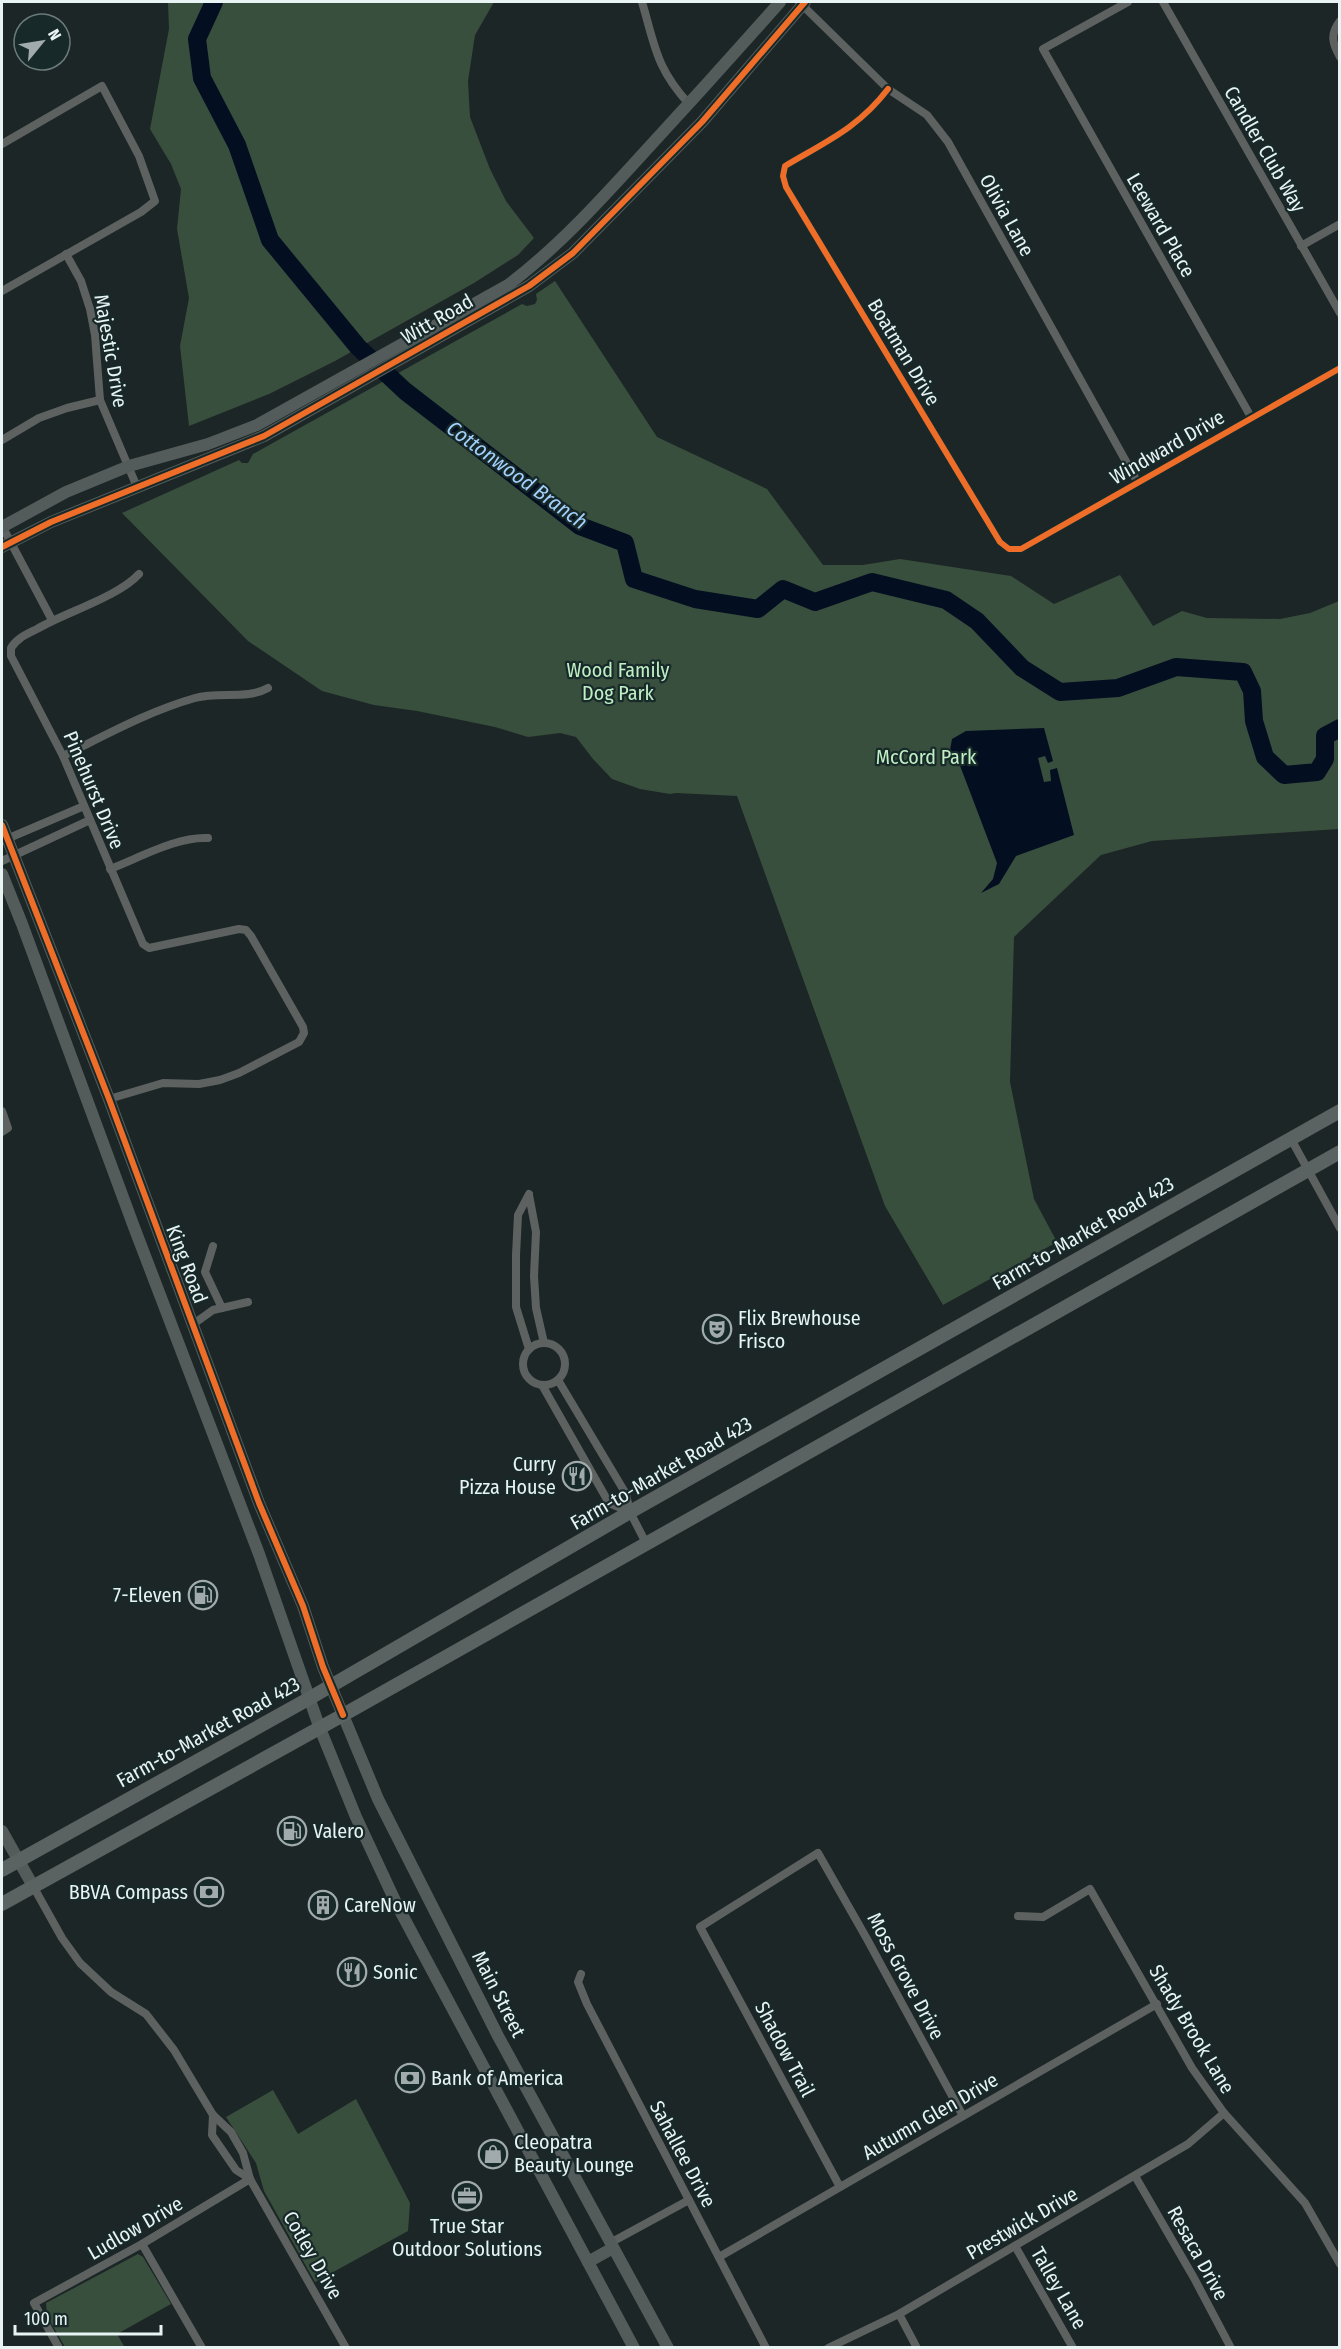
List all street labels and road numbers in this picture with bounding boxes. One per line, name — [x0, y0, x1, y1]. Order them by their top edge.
street label: Candler Club Way — [1219, 82, 1311, 216]
street label: Leeward Place — [1122, 169, 1200, 281]
street label: Olivia Lane — [975, 170, 1039, 260]
street label: Witt Road — [397, 289, 477, 349]
street label: Majestic Drive — [89, 293, 133, 409]
street label: Boatman Drive — [863, 294, 945, 410]
street label: Windward Drive — [1106, 405, 1228, 489]
street label: Pinehurst Drive — [58, 727, 130, 853]
street label: Farm-to-Market Road 423 — [988, 1171, 1178, 1295]
street label: King Road — [161, 1222, 213, 1306]
street label: Farm-to-Market Road 423 — [566, 1411, 756, 1535]
street label: Farm-to-Market Road 423 — [112, 1672, 304, 1792]
street label: Moss Grove Drive — [862, 1908, 950, 2044]
street label: Main Street — [467, 1947, 531, 2042]
street label: Shady Brook Lane — [1144, 1960, 1240, 2098]
street label: Shadow Trail — [750, 1997, 820, 2101]
street label: Autumn Glen Drive — [858, 2067, 1002, 2165]
street label: Sahallee Drive — [645, 2097, 721, 2211]
street label: Prestwick Drive — [962, 2181, 1082, 2265]
street label: Ludlow Drive — [83, 2191, 187, 2265]
street label: Resaca Drive — [1162, 2202, 1234, 2304]
street label: Cotley Drive — [278, 2207, 348, 2303]
street label: Talley Lane — [1026, 2243, 1092, 2333]

